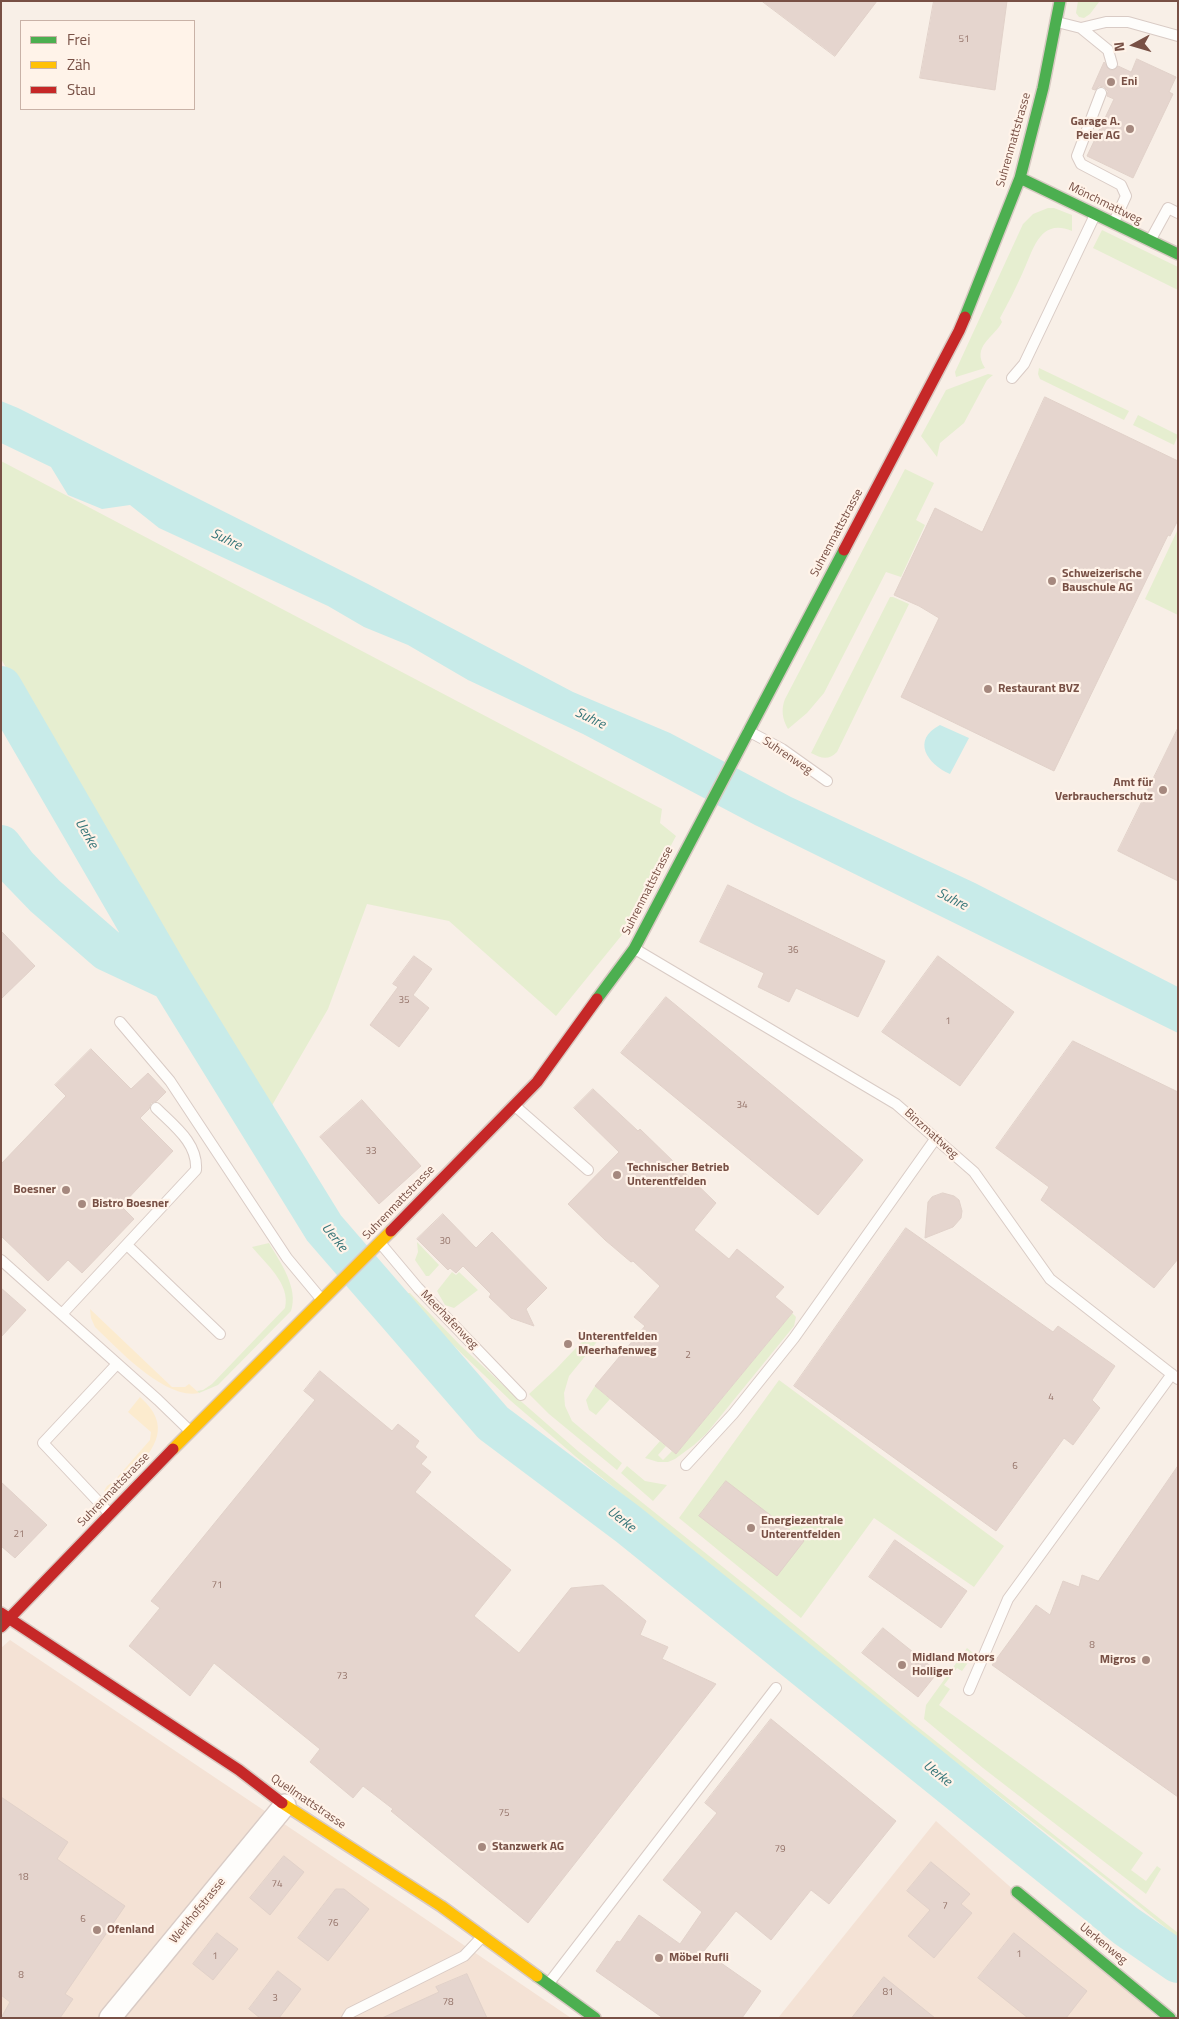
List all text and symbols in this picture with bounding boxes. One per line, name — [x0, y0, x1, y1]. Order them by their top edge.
legend — [20, 20, 195, 110]
north arrow — [1109, 20, 1159, 70]
text: Frei — [67, 28, 90, 51]
house number: 51 — [958, 34, 970, 46]
text: N — [1108, 41, 1130, 53]
text: Zäh — [67, 53, 91, 76]
place label: Eni — [1121, 75, 1137, 89]
marker: Eni — [1105, 76, 1117, 88]
text: Stau — [67, 78, 96, 101]
street label: Suhrenmattstrasse — [994, 91, 1034, 189]
place label: Garage A. Peier AG — [1070, 115, 1120, 143]
marker: Garage A. Peier AG — [1124, 123, 1136, 135]
street label: Mönchmattweg — [1066, 180, 1144, 228]
street label: Suhrenmattstrasse — [808, 487, 866, 579]
water label: Suhre — [208, 526, 244, 554]
place label: Schweizerische Bauschule AG — [1062, 567, 1142, 595]
marker: Schweizerische Bauschule AG — [1046, 575, 1058, 587]
place label: Restaurant BVZ — [998, 682, 1079, 696]
marker: Restaurant BVZ — [982, 683, 994, 695]
water label: Suhre — [572, 705, 608, 733]
street label: Suhrenweg — [759, 734, 815, 778]
place label: Amt für Verbraucherschutz — [1055, 776, 1153, 804]
marker: Amt für Verbraucherschutz — [1157, 784, 1169, 796]
water label: Uerke — [71, 816, 101, 852]
street label: Suhrenmattstrasse — [619, 844, 677, 938]
water label: Suhre — [934, 885, 970, 915]
house number: 36 — [787, 945, 799, 957]
house number: 35 — [398, 995, 410, 1007]
house number: 1 — [945, 1016, 951, 1028]
house number: 34 — [736, 1100, 748, 1112]
street label: Binzmattweg — [901, 1106, 961, 1162]
house number: 33 — [365, 1146, 377, 1158]
place label: Technischer Betrieb Unterentfelden — [627, 1161, 729, 1189]
street label: Suhrenmattstrasse — [360, 1163, 438, 1243]
marker: Technischer Betrieb Unterentfelden — [611, 1169, 623, 1181]
place label: Boesner — [13, 1183, 56, 1197]
marker: Boesner — [60, 1184, 72, 1196]
place label: Bistro Boesner — [92, 1197, 169, 1211]
marker: Bistro Boesner — [76, 1198, 88, 1210]
water label: Uerke — [317, 1220, 351, 1256]
house number: 30 — [439, 1236, 451, 1248]
street label: Meerhafenweg — [417, 1288, 481, 1352]
place label: Unterentfelden Meerhafenweg — [578, 1330, 657, 1358]
marker: Unterentfelden Meerhafenweg — [562, 1338, 574, 1350]
house number: 2 — [685, 1350, 691, 1362]
house number: 4 — [1048, 1392, 1054, 1404]
street label: Suhrenmattstrasse — [75, 1450, 153, 1530]
house number: 6 — [1012, 1461, 1018, 1473]
water label: Uerke — [603, 1504, 639, 1536]
place label: Energiezentrale Unterentfelden — [761, 1514, 843, 1542]
marker: Energiezentrale Unterentfelden — [745, 1522, 757, 1534]
house number: 21 — [13, 1529, 25, 1541]
house number: 71 — [211, 1580, 223, 1592]
house number: 8 — [1089, 1640, 1095, 1652]
place label: Midland Motors Holliger — [912, 1651, 995, 1679]
place label: Migros — [1100, 1653, 1136, 1667]
marker: Migros — [1140, 1654, 1152, 1666]
marker: Midland Motors Holliger — [896, 1659, 908, 1671]
house number: 73 — [336, 1671, 348, 1683]
water label: Uerke — [919, 1757, 955, 1791]
street label: Quellmattstrasse — [268, 1772, 348, 1832]
house number: 75 — [498, 1808, 510, 1820]
place label: Stanzwerk AG — [492, 1840, 564, 1854]
marker: Stanzwerk AG — [476, 1841, 488, 1853]
house number: 79 — [774, 1844, 786, 1856]
house number: 18 — [17, 1872, 29, 1884]
street label: Werkhofstrasse — [167, 1875, 229, 1947]
house number: 74 — [271, 1879, 283, 1891]
house number: 7 — [942, 1901, 948, 1913]
house number: 6 — [80, 1914, 86, 1926]
house number: 76 — [327, 1918, 339, 1930]
street label: Uerkenweg — [1076, 1920, 1130, 1968]
place label: Ofenland — [107, 1923, 154, 1937]
marker: Ofenland — [91, 1924, 103, 1936]
house number: 1 — [1016, 1949, 1022, 1961]
house number: 1 — [212, 1951, 218, 1963]
place label: Möbel Rufli — [669, 1951, 729, 1965]
marker: Möbel Rufli — [653, 1952, 665, 1964]
house number: 8 — [18, 1970, 24, 1982]
house number: 81 — [882, 1987, 894, 1999]
house number: 3 — [272, 1993, 278, 2005]
house number: 78 — [442, 1997, 454, 2009]

